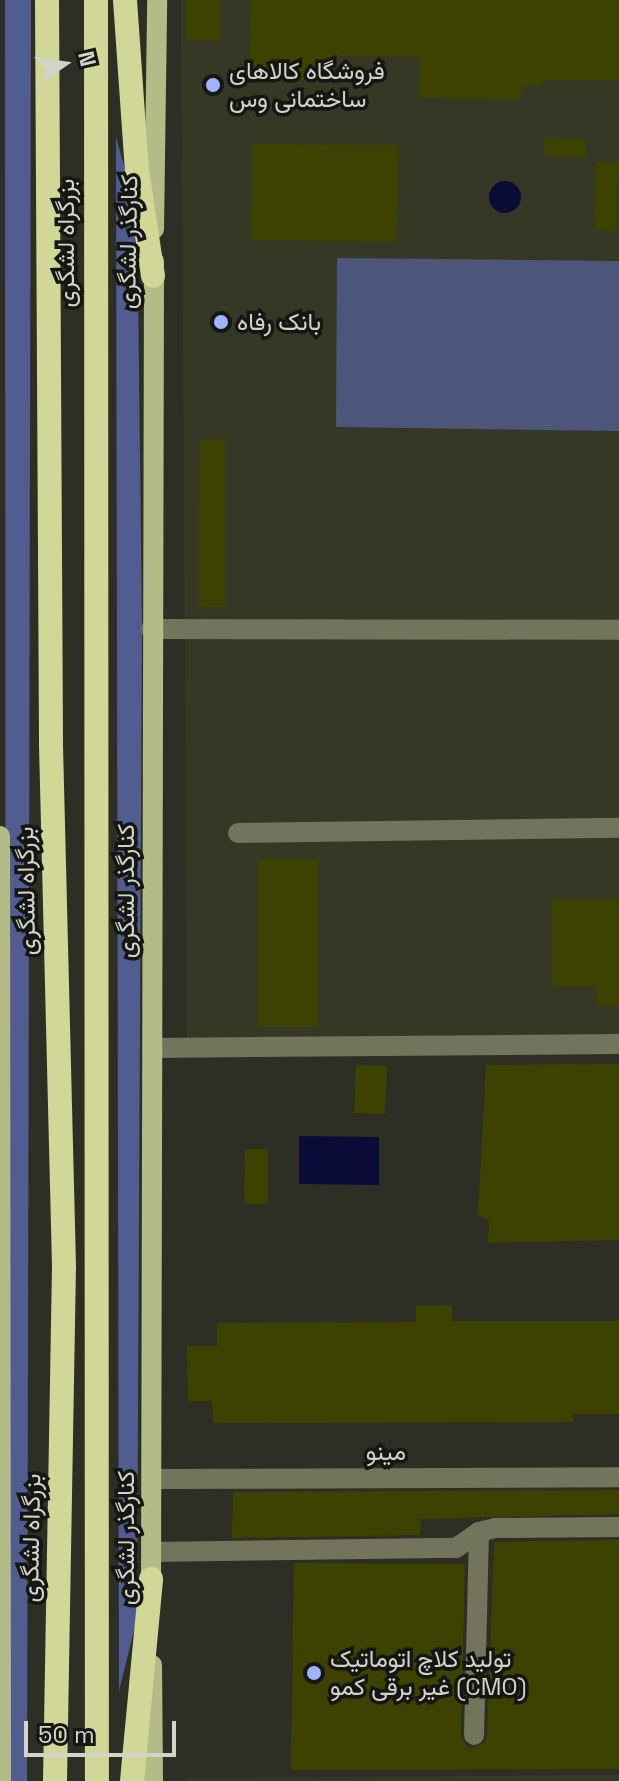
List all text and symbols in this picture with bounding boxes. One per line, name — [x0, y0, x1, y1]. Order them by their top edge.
north arrow — [24, 24, 104, 104]
text: N — [72, 48, 103, 69]
place label: فروشگاه کالاهای ساختمانی وس — [229, 57, 385, 113]
marker: فروشگاه کالاهای ساختمانی وس — [204, 76, 222, 94]
street label: کنارگذر لشگری — [112, 175, 144, 309]
street label: بزرگراه لشگری — [52, 179, 80, 307]
place label: بانک رفاه — [237, 308, 321, 336]
marker: بانک رفاه — [212, 313, 230, 331]
street label: کنارگذر لشگری — [112, 824, 140, 958]
street label: بزرگراه لشگری — [10, 826, 42, 956]
street label: مینو — [366, 1438, 406, 1466]
street label: کنارگذر لشگری — [112, 1471, 140, 1605]
street label: بزرگراه لشگری — [15, 1473, 47, 1603]
place label: تولید کلاچ اتوماتیک غیر برقی کمو (CMO) — [330, 1645, 526, 1701]
marker: تولید کلاچ اتوماتیک غیر برقی کمو (CMO) — [305, 1664, 323, 1682]
scale bar — [28, 1705, 180, 1755]
text: 50 m — [38, 1719, 95, 1750]

